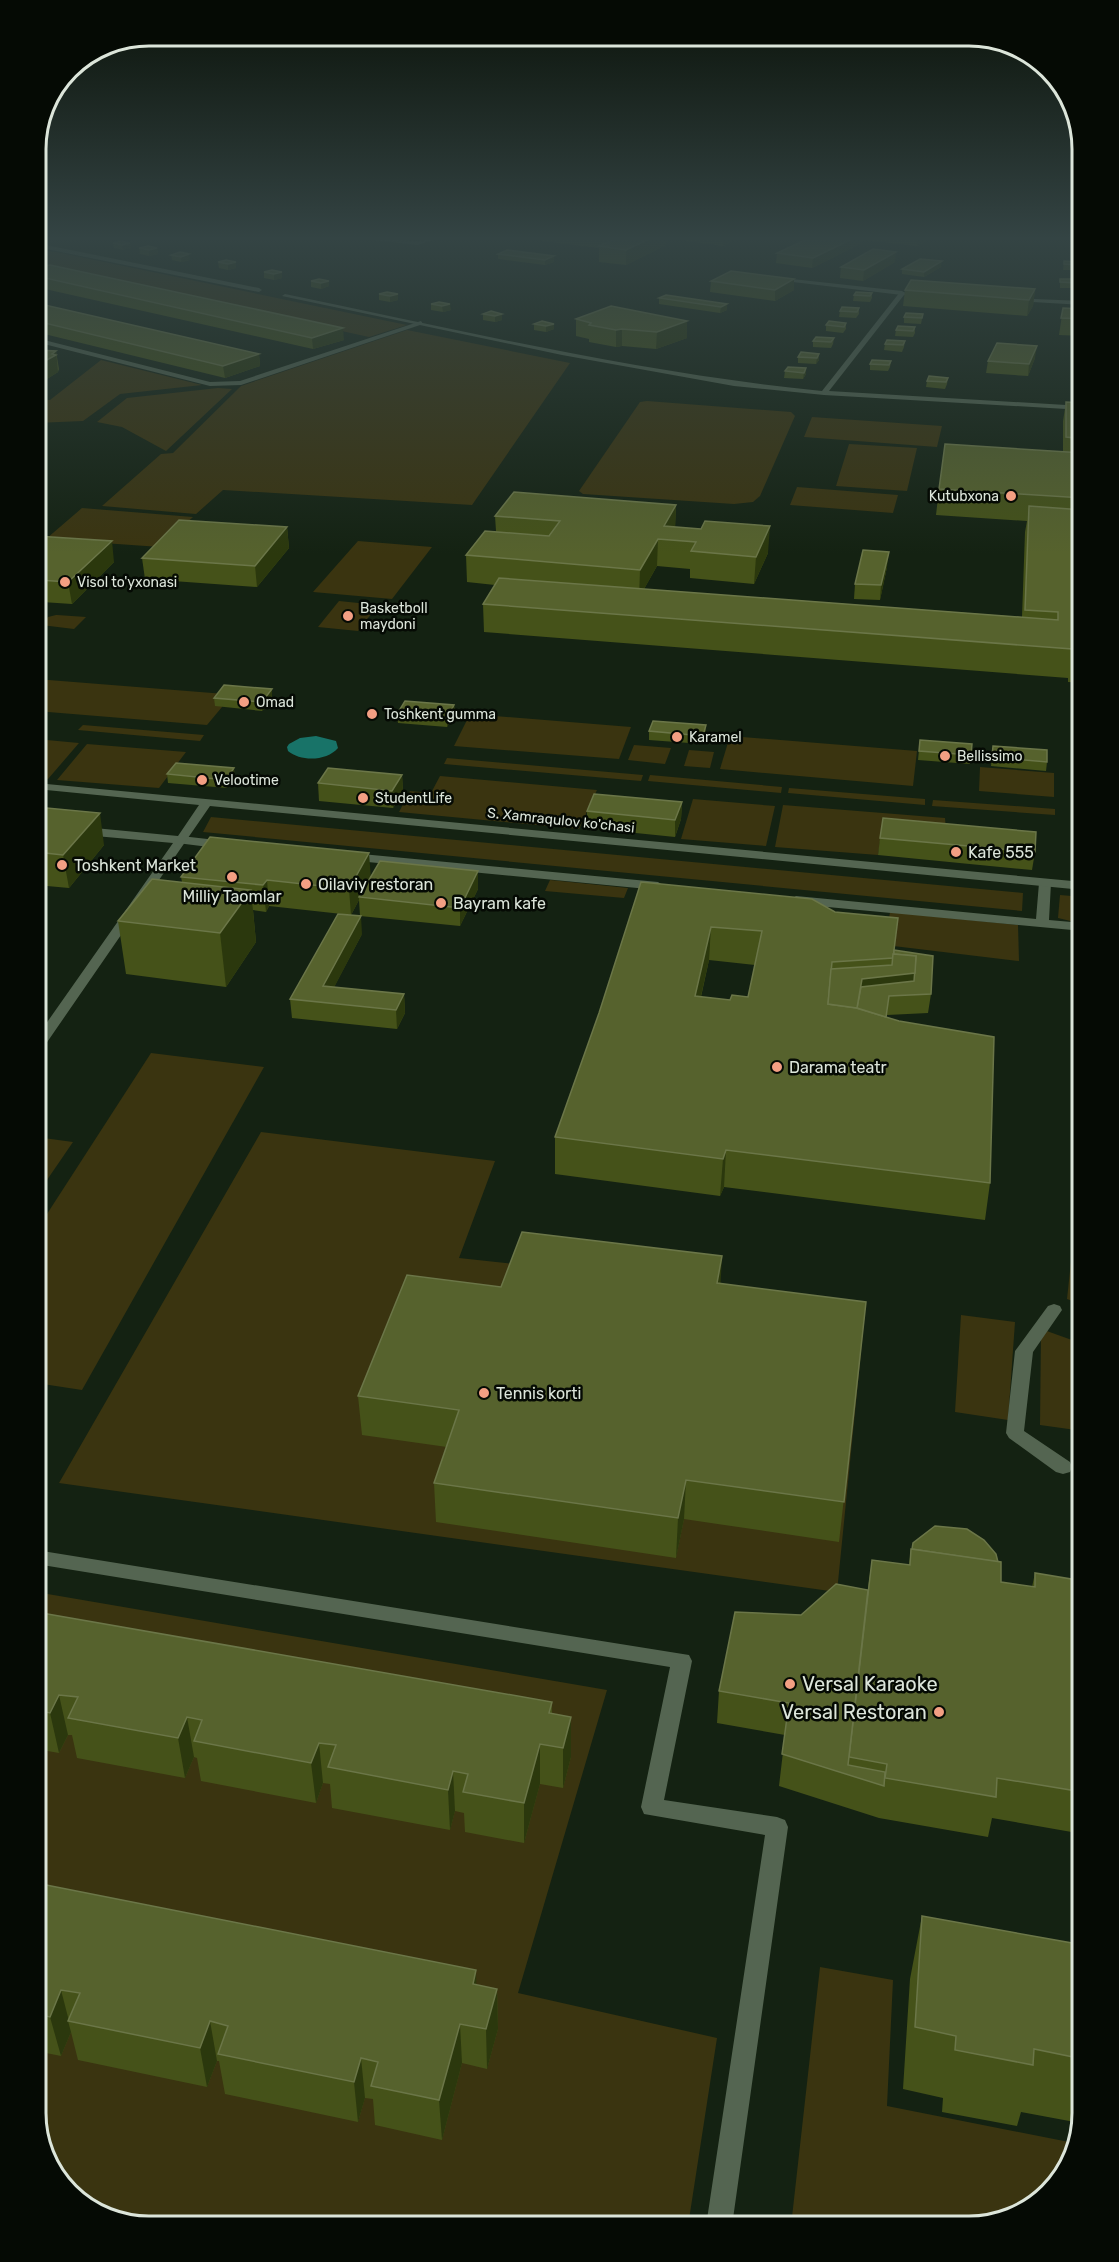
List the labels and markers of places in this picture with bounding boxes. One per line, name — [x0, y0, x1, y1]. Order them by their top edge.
place label: Kutubxona — [929, 488, 999, 505]
marker: Kutubxona — [1004, 489, 1018, 503]
place label: Visol to'yxonasi — [77, 574, 177, 591]
marker: Visol to'yxonasi — [58, 575, 72, 589]
place label: Basketboll maydoni — [360, 600, 428, 633]
marker: Basketboll maydoni — [341, 609, 355, 623]
place label: Omad — [256, 694, 294, 711]
marker: Omad — [237, 695, 251, 709]
place label: Toshkent gumma — [384, 706, 496, 723]
marker: Toshkent gumma — [365, 707, 379, 721]
place label: Karamel — [689, 729, 742, 746]
marker: Karamel — [670, 730, 684, 744]
place label: Bellissimo — [957, 748, 1023, 765]
marker: Bellissimo — [938, 749, 952, 763]
place label: Velootime — [214, 772, 279, 789]
marker: Velootime — [195, 773, 209, 787]
place label: StudentLife — [375, 790, 452, 807]
marker: StudentLife — [356, 791, 370, 805]
place label: Kafe 555 — [968, 843, 1034, 862]
marker: Kafe 555 — [949, 845, 963, 859]
place label: Toshkent Market — [74, 856, 196, 875]
marker: Toshkent Market — [55, 858, 69, 872]
marker: Milliy Taomlar — [225, 870, 239, 884]
place label: Oilaviy restoran — [318, 875, 433, 894]
marker: Oilaviy restoran — [299, 877, 313, 891]
place label: Milliy Taomlar — [183, 887, 281, 906]
place label: Bayram kafe — [453, 894, 546, 913]
marker: Bayram kafe — [434, 896, 448, 910]
place label: Darama teatr — [789, 1058, 887, 1077]
marker: Darama teatr — [770, 1060, 784, 1074]
place label: Tennis korti — [496, 1384, 581, 1403]
marker: Tennis korti — [477, 1386, 491, 1400]
place label: Versal Karaoke — [802, 1672, 938, 1696]
marker: Versal Karaoke — [783, 1677, 797, 1691]
place label: Versal Restoran — [781, 1700, 927, 1724]
marker: Versal Restoran — [932, 1705, 946, 1719]

